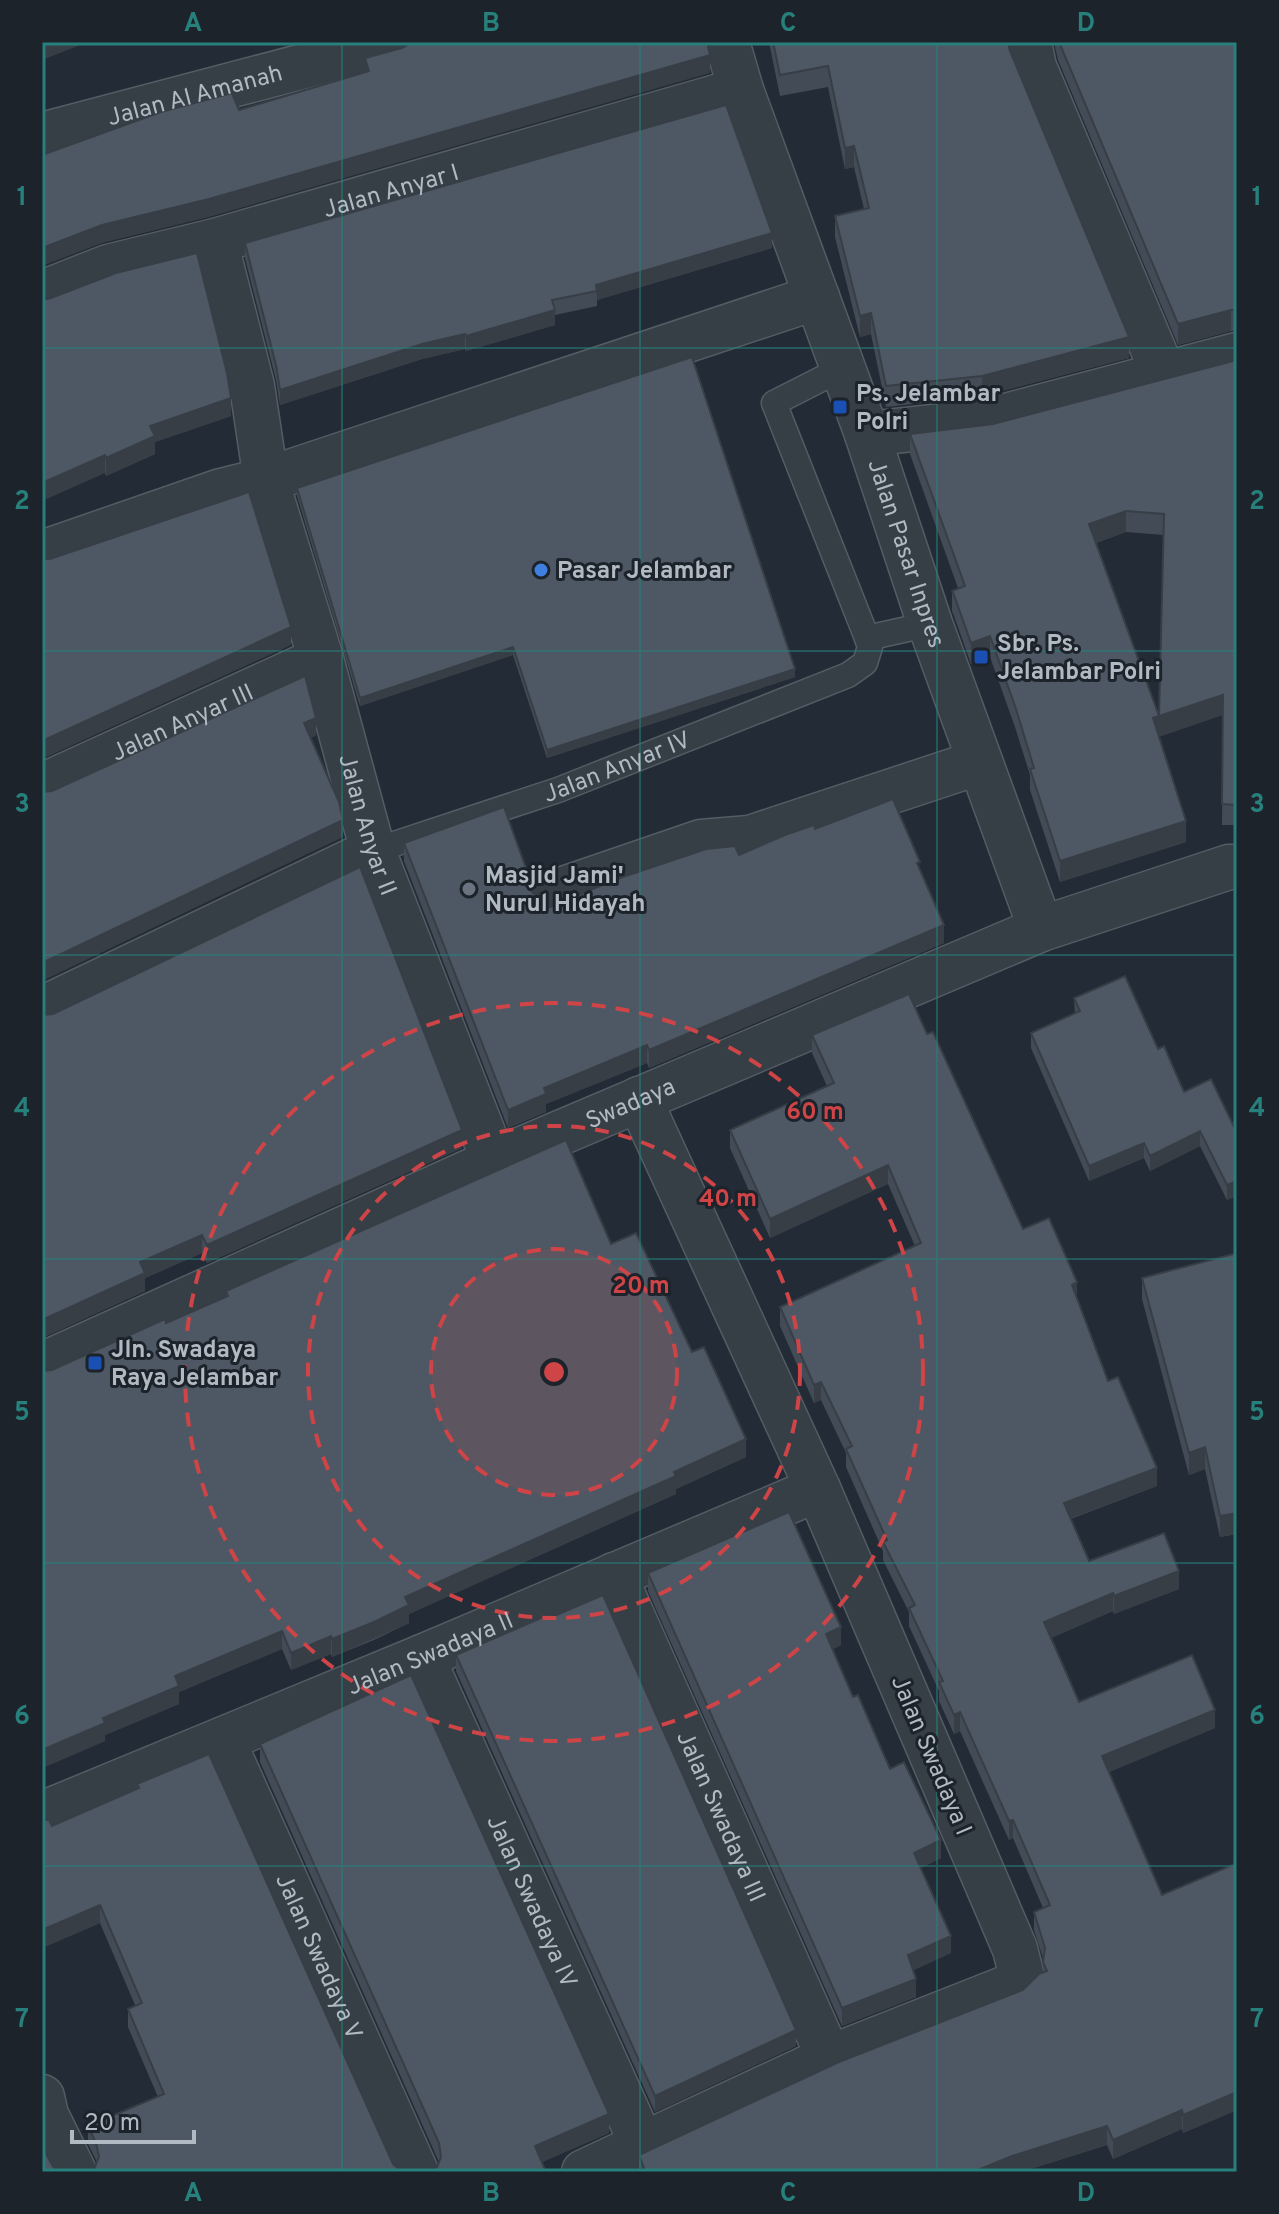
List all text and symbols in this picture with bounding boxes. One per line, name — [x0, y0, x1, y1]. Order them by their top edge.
text: A — [184, 8, 202, 41]
text: B — [482, 8, 500, 41]
text: C — [780, 8, 796, 41]
text: D — [1077, 8, 1095, 41]
street label: Jalan Al Amanah — [104, 59, 286, 134]
street label: Jalan Anyar I — [320, 159, 463, 226]
text: 1 — [17, 182, 27, 215]
text: 1 — [1252, 182, 1262, 215]
place label: Ps. Jelambar Polri — [856, 380, 1000, 438]
marker: Ps. Jelambar Polri — [831, 398, 849, 416]
street label: Jalan Pasar Inpres — [859, 456, 950, 652]
text: 2 — [14, 486, 30, 519]
text: 2 — [1249, 486, 1265, 519]
place label: Pasar Jelambar — [557, 557, 732, 587]
marker: Pasar Jelambar — [532, 561, 550, 579]
place label: Sbr. Ps. Jelambar Polri — [997, 630, 1161, 688]
marker: Sbr. Ps. Jelambar Polri — [972, 648, 990, 666]
street label: Jalan Anyar III — [107, 679, 259, 769]
street label: Jalan Anyar IV — [540, 726, 695, 811]
street label: Jalan Anyar II — [330, 751, 402, 900]
text: 3 — [14, 789, 30, 822]
text: 3 — [1249, 789, 1265, 822]
place label: Masjid Jami' Nurul Hidayah — [485, 862, 645, 920]
marker: Masjid Jami' Nurul Hidayah — [460, 880, 478, 898]
street label: Swadaya — [582, 1073, 680, 1137]
text: 4 — [14, 1093, 30, 1126]
text: 4 — [1249, 1093, 1265, 1126]
text: 60 m — [786, 1098, 844, 1128]
text: 40 m — [699, 1185, 757, 1215]
text: 20 m — [612, 1272, 670, 1302]
place label: Jln. Swadaya Raya Jelambar — [111, 1336, 278, 1394]
marker: Jln. Swadaya Raya Jelambar — [86, 1354, 104, 1372]
centre of rings — [540, 1358, 568, 1386]
text: 5 — [14, 1397, 30, 1430]
text: 5 — [1249, 1397, 1265, 1430]
street label: Jalan Swadaya II — [343, 1607, 519, 1703]
street label: Jalan Swadaya I — [883, 1671, 977, 1840]
text: 6 — [14, 1701, 30, 1734]
text: 6 — [1249, 1701, 1265, 1734]
street label: Jalan Swadaya III — [668, 1727, 771, 1907]
street label: Jalan Swadaya IV — [478, 1811, 583, 1993]
street label: Jalan Swadaya V — [267, 1869, 368, 2045]
text: 7 — [15, 2004, 29, 2037]
text: 7 — [1250, 2004, 1264, 2037]
scale bar — [72, 2094, 194, 2144]
text: 20 m — [84, 2109, 140, 2139]
text: A — [184, 2178, 202, 2211]
text: B — [482, 2178, 500, 2211]
text: C — [780, 2178, 796, 2211]
text: D — [1077, 2178, 1095, 2211]

